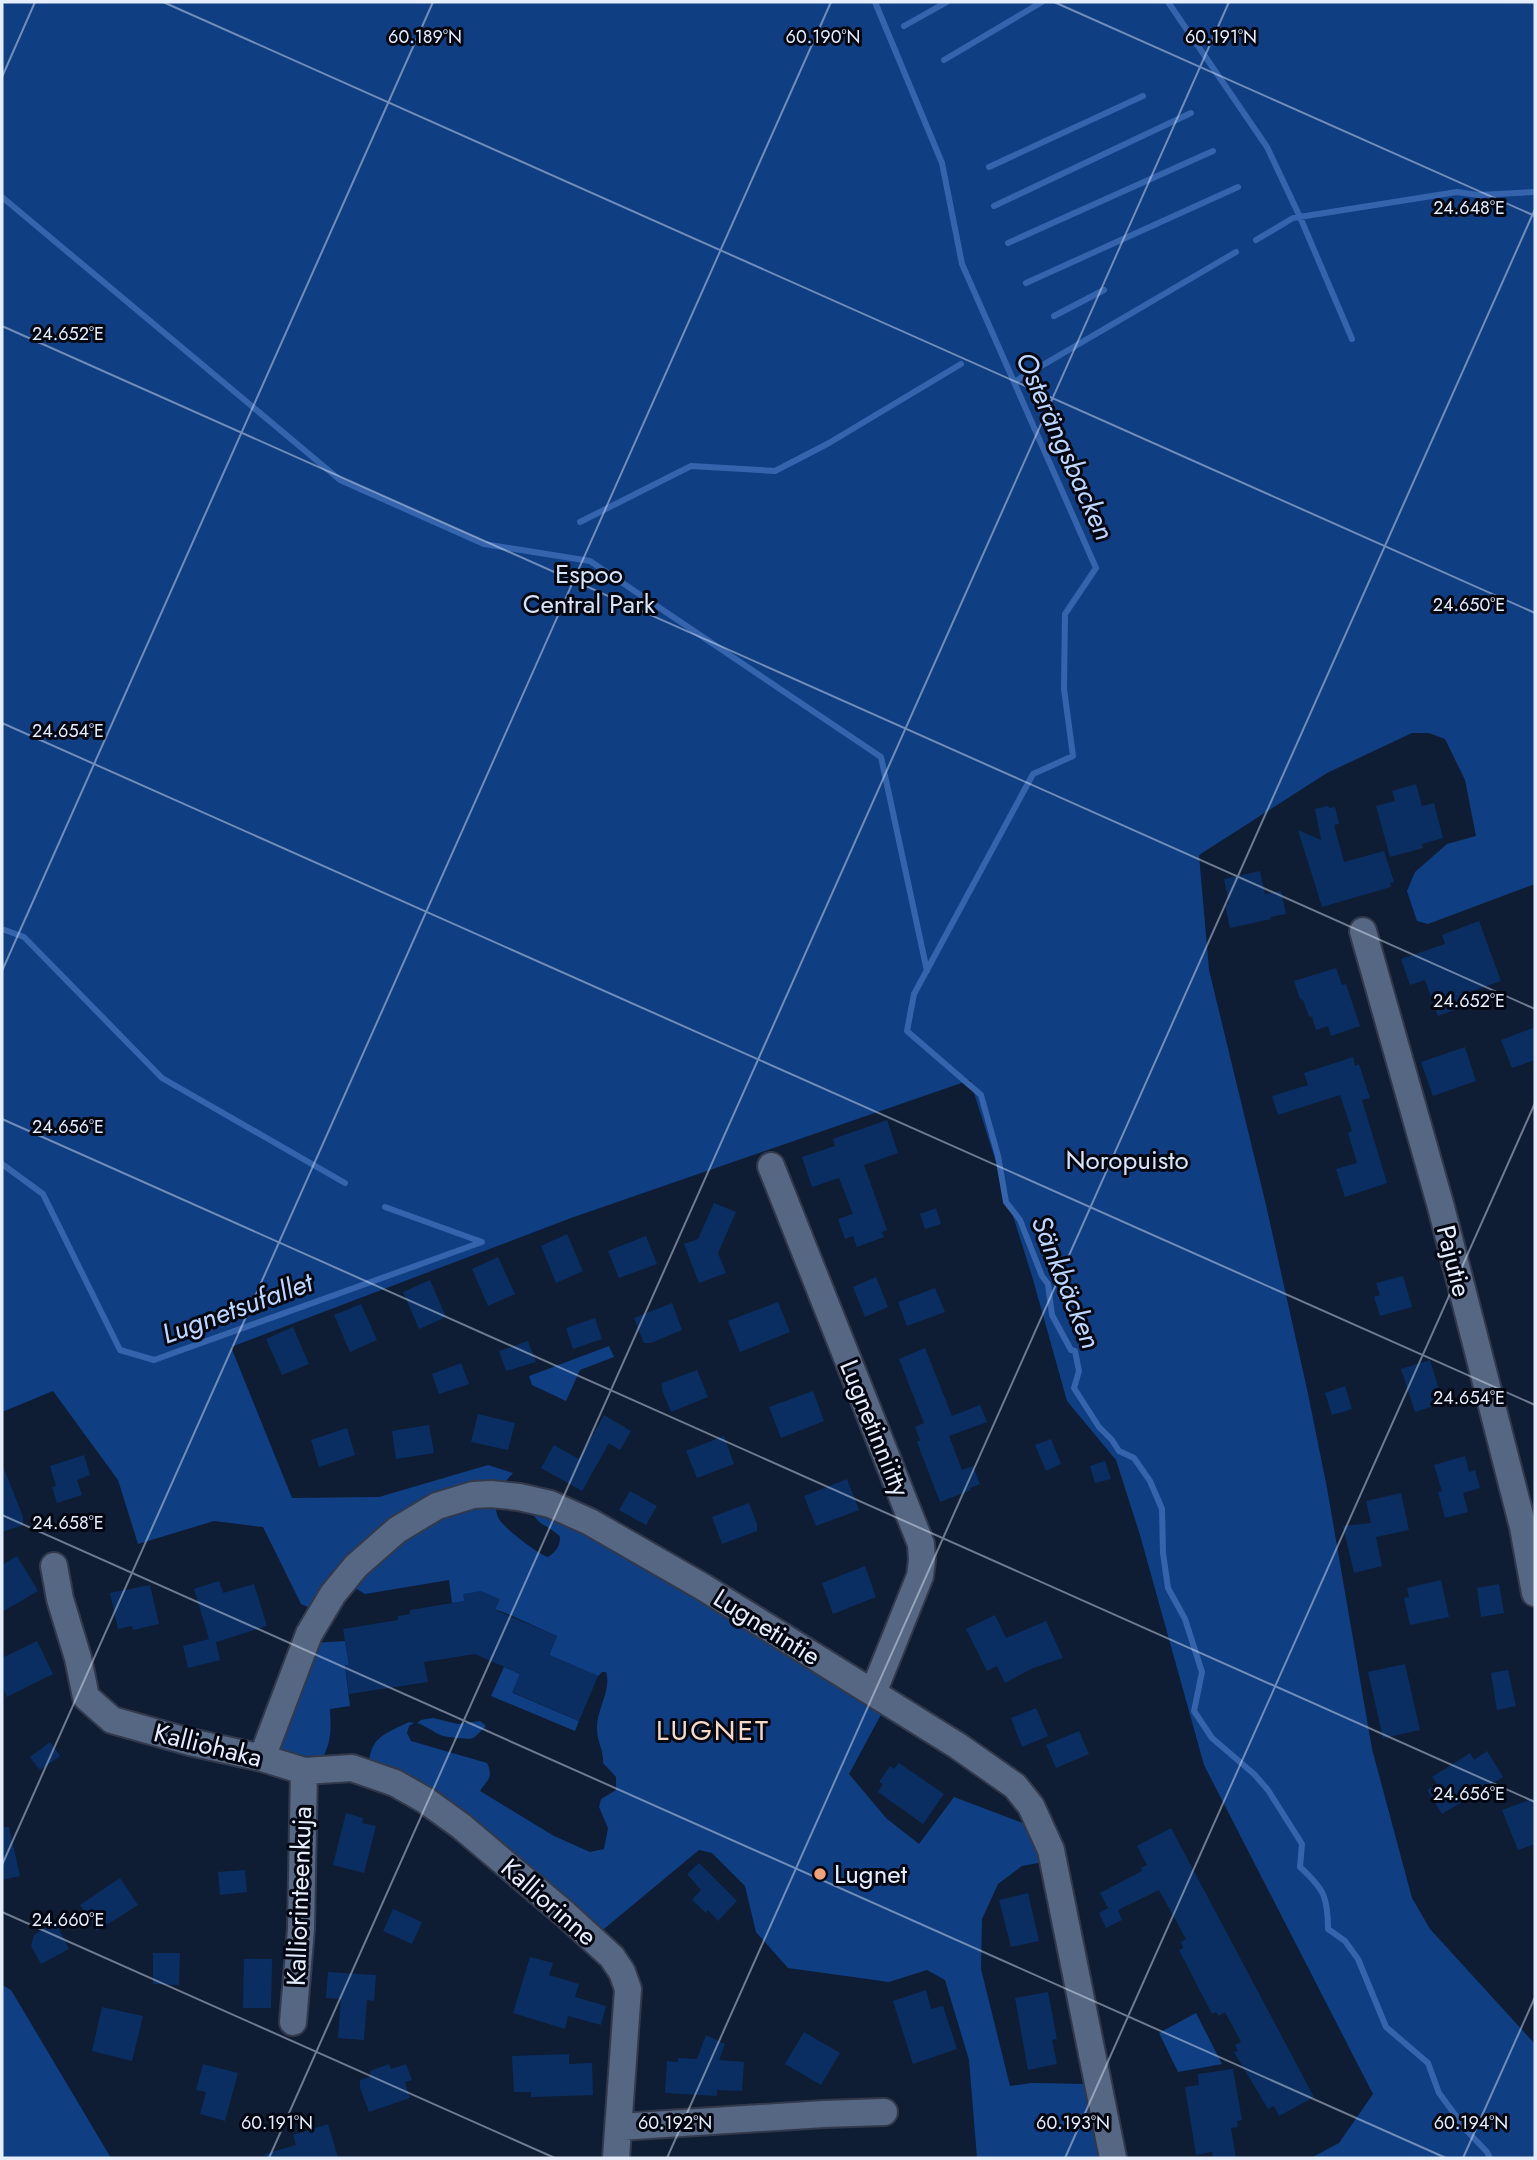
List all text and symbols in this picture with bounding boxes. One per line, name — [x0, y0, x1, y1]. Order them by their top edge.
text: 60.189°N — [388, 24, 462, 50]
text: 60.190°N — [786, 24, 860, 50]
text: 60.191°N — [1185, 24, 1257, 50]
text: 24.648°E — [1433, 195, 1505, 221]
text: 24.652°E — [32, 321, 104, 347]
water label: Osterängsbacken — [1005, 345, 1125, 547]
park label: Espoo Central Park — [523, 555, 656, 623]
text: 24.650°E — [1433, 592, 1505, 618]
text: 24.654°E — [32, 718, 104, 744]
text: 24.652°E — [1433, 988, 1505, 1014]
text: 24.656°E — [32, 1114, 104, 1140]
park label: Noropuisto — [1065, 1141, 1189, 1179]
water label: Sänkbäcken — [1021, 1209, 1111, 1355]
street label: Pajutie — [1427, 1221, 1481, 1301]
water label: Lugnetsufallet — [156, 1261, 319, 1354]
street label: Lugnetinniitty — [830, 1354, 920, 1503]
text: 24.654°E — [1433, 1385, 1505, 1411]
text: 24.658°E — [32, 1510, 104, 1536]
street label: Lugnetintie — [706, 1579, 828, 1675]
district label: LUGNET — [656, 1710, 770, 1751]
street label: Kalliohaka — [150, 1713, 266, 1777]
text: 24.656°E — [1433, 1781, 1505, 1807]
street label: Kalliorinteenkuja — [277, 1805, 321, 1987]
street label: Kalliorinne — [493, 1849, 605, 1955]
place label: Lugnet — [834, 1855, 908, 1893]
marker: Lugnet — [812, 1866, 828, 1882]
text: 24.660°E — [32, 1907, 104, 1933]
text: 60.191°N — [241, 2110, 313, 2136]
text: 60.192°N — [638, 2110, 712, 2136]
text: 60.193°N — [1036, 2110, 1110, 2136]
text: 60.194°N — [1434, 2110, 1508, 2136]

